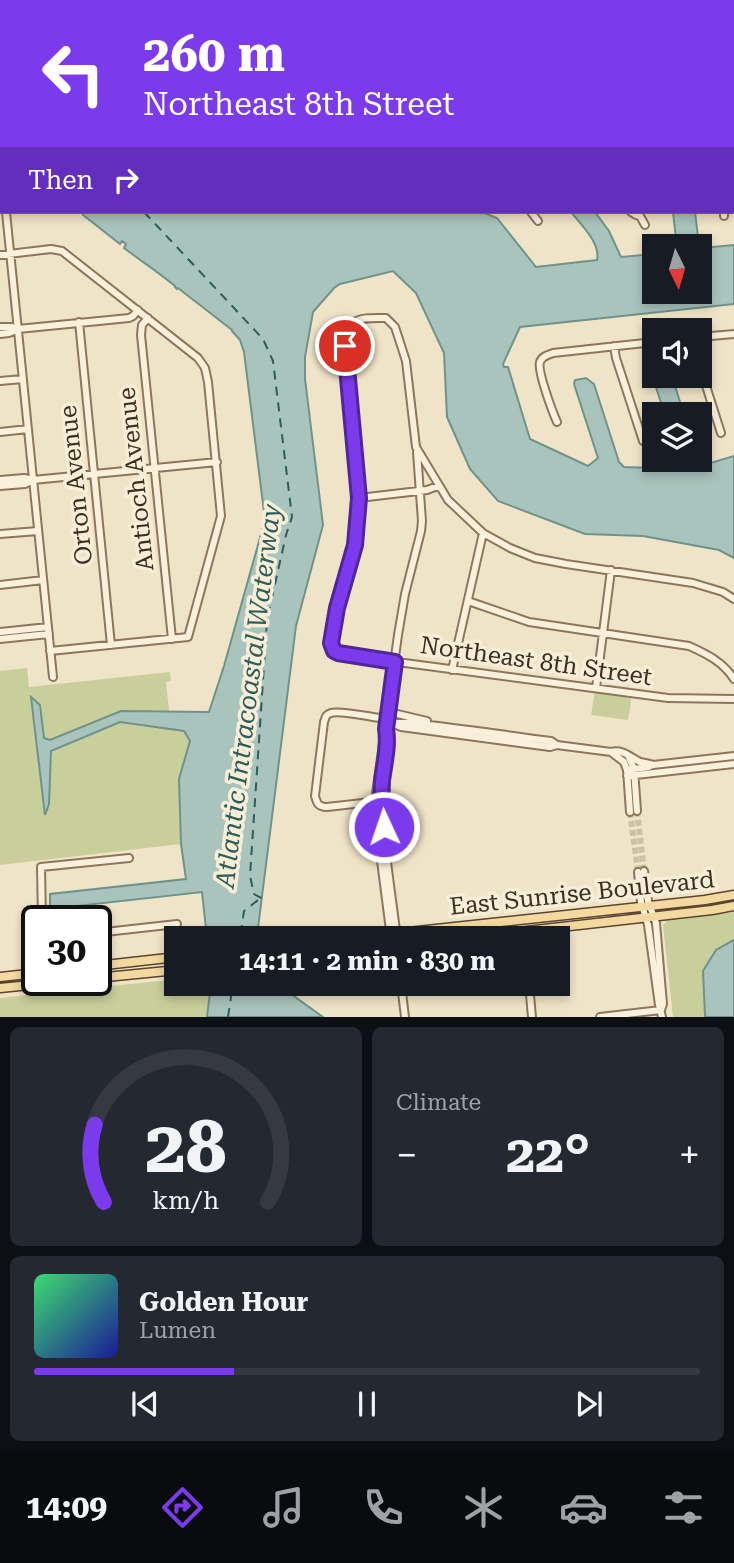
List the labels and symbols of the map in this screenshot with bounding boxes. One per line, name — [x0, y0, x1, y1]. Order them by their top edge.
north arrow — [642, 234, 712, 304]
pin — [315, 316, 375, 376]
street label: Antioch Avenue — [112, 386, 160, 572]
street label: Orton Avenue — [54, 404, 98, 566]
water label: Atlantic Intracoastal Waterway — [209, 502, 286, 891]
street label: Northeast 8th Street — [418, 631, 654, 691]
position arrow — [347, 790, 421, 864]
street label: East Sunrise Boulevard — [448, 865, 716, 921]
speed limit sign: 30 — [21, 905, 112, 996]

